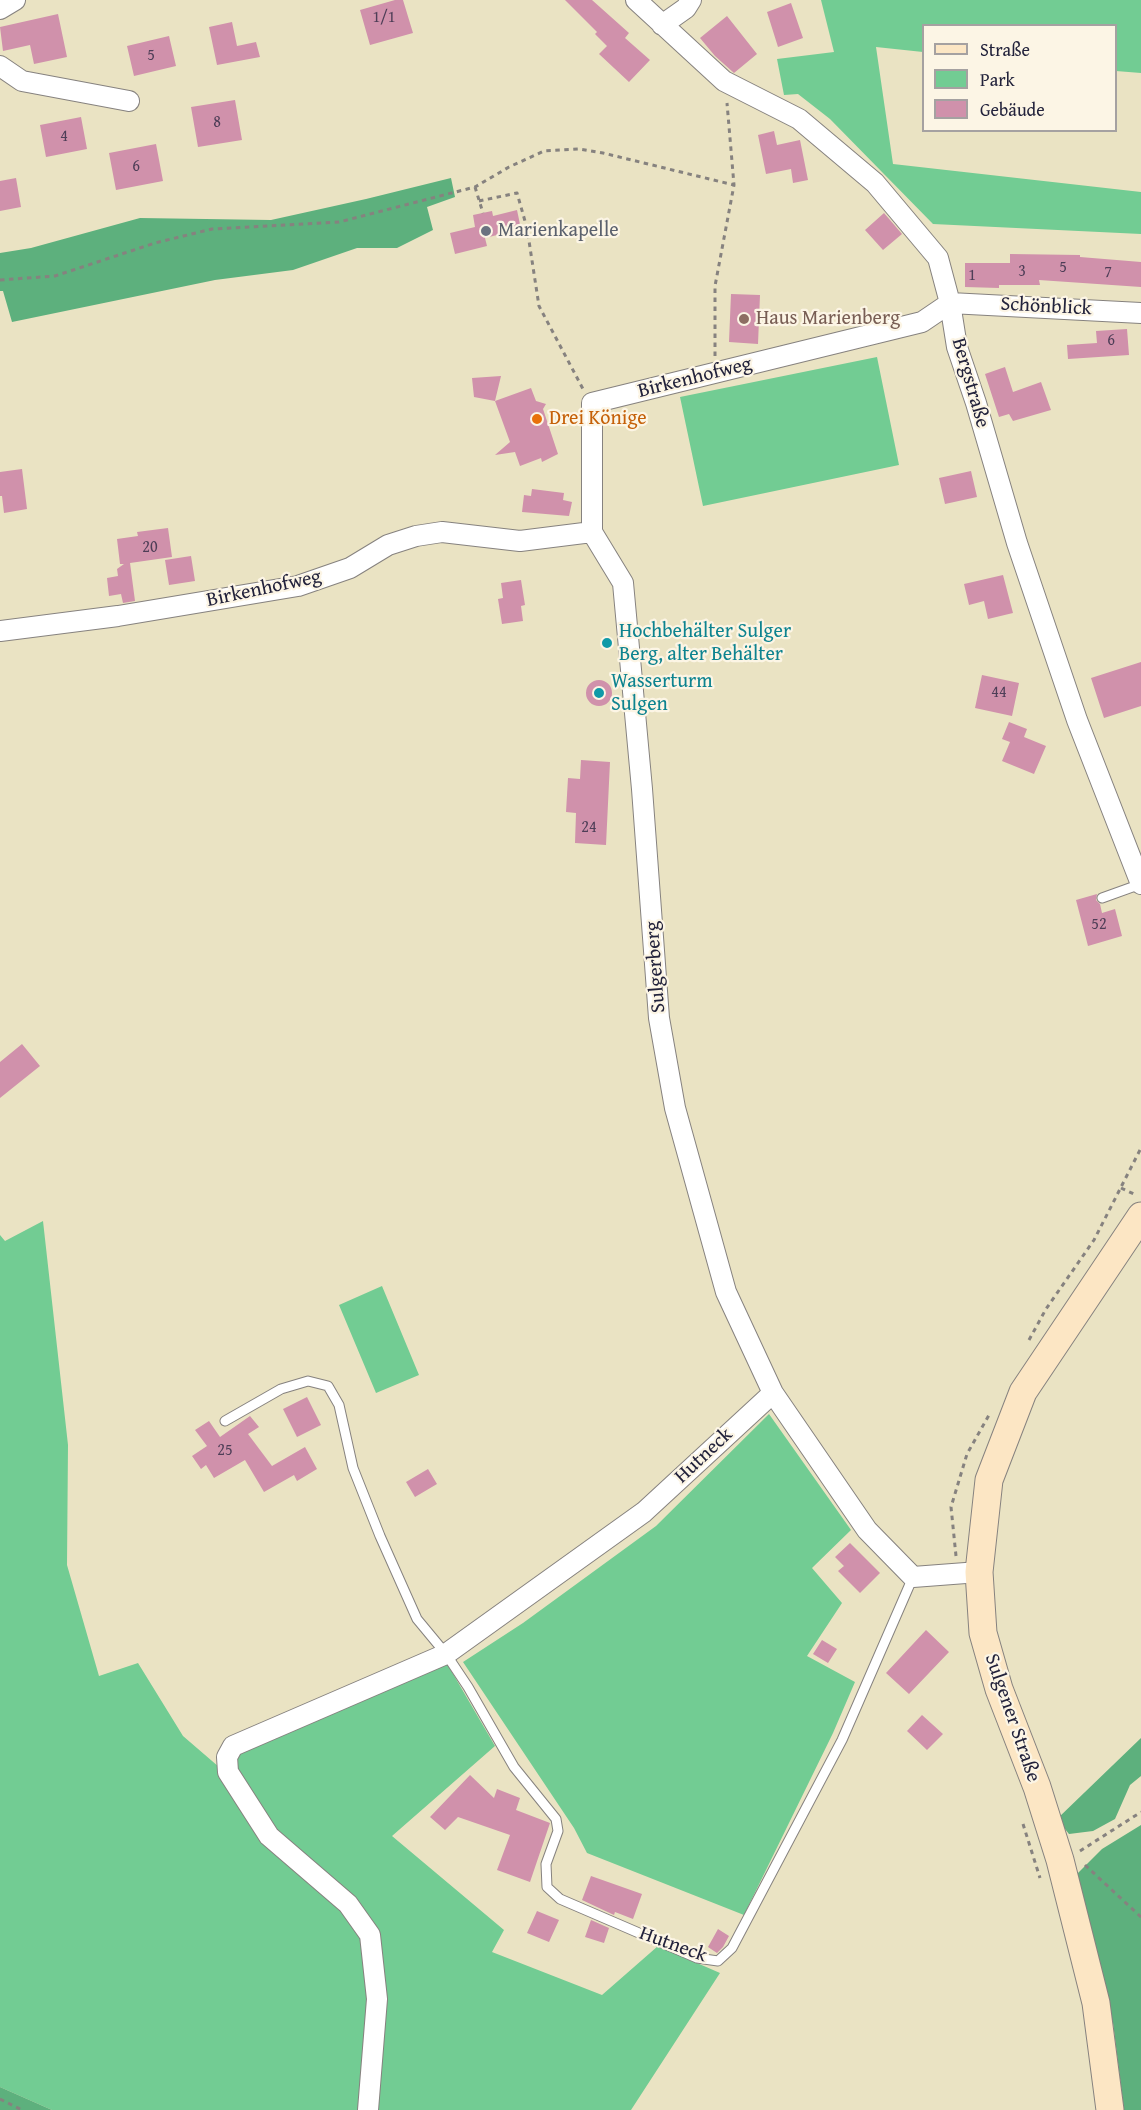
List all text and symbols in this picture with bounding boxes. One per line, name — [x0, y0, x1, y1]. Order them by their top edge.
house number: 1/1 — [373, 8, 395, 28]
legend — [922, 24, 1117, 132]
text: Straße — [980, 36, 1030, 63]
house number: 5 — [147, 46, 155, 66]
text: Park — [980, 66, 1015, 93]
text: Gebäude — [980, 96, 1045, 123]
house number: 8 — [213, 113, 221, 133]
house number: 4 — [60, 127, 68, 147]
house number: 6 — [132, 157, 140, 177]
place label: Marienkapelle — [498, 219, 619, 243]
marker: Marienkapelle — [479, 224, 493, 238]
house number: 5 — [1059, 258, 1067, 278]
house number: 3 — [1018, 262, 1026, 282]
house number: 7 — [1104, 263, 1112, 283]
house number: 1 — [968, 266, 976, 286]
street label: Schönblick — [1000, 293, 1092, 321]
place label: Haus Marienberg — [756, 307, 900, 331]
marker: Haus Marienberg — [737, 312, 751, 326]
house number: 6 — [1107, 331, 1115, 351]
street label: Bergstraße — [946, 335, 994, 431]
street label: Birkenhofweg — [636, 352, 754, 404]
place label: Drei Könige — [549, 407, 647, 431]
marker: Drei Könige — [530, 412, 544, 426]
house number: 20 — [142, 538, 158, 558]
street label: Birkenhofweg — [205, 565, 323, 613]
place label: Hochbehälter Sulger Berg, alter Behälter — [619, 620, 791, 667]
marker: Hochbehälter Sulger Berg, alter Behälter — [600, 636, 614, 650]
place label: Wasserturm Sulgen — [611, 670, 713, 717]
house number: 44 — [991, 683, 1007, 703]
marker: Wasserturm Sulgen — [592, 686, 606, 700]
house number: 24 — [581, 818, 597, 838]
house number: 52 — [1091, 915, 1107, 935]
street label: Sulgerberg — [641, 920, 671, 1014]
street label: Hutneck — [670, 1423, 738, 1489]
house number: 25 — [217, 1441, 233, 1461]
street label: Sulgener Straße — [979, 1651, 1045, 1785]
street label: Hutneck — [636, 1922, 710, 1968]

